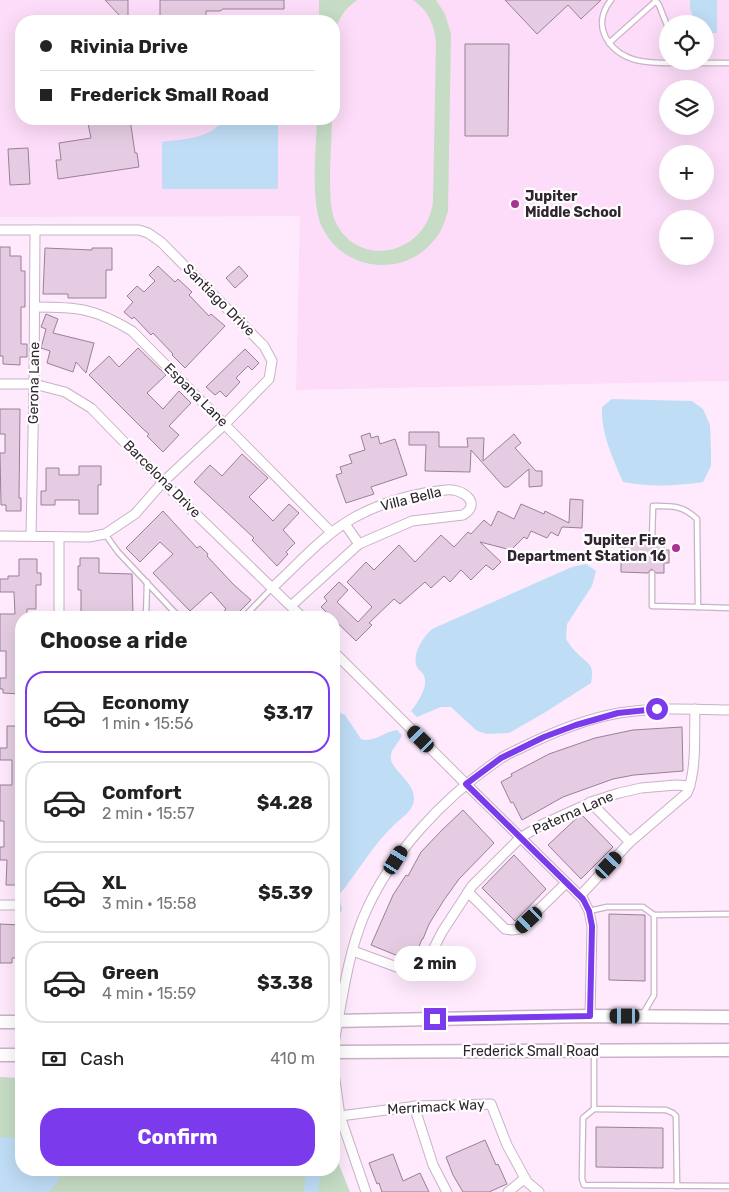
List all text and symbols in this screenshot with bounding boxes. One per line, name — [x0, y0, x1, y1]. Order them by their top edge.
map controls — [659, 15, 714, 265]
button: locate — [659, 15, 714, 70]
text: Rivinia Drive — [70, 35, 188, 58]
button: layers — [659, 80, 714, 135]
text: Frederick Small Road — [70, 83, 269, 106]
button: + — [659, 145, 714, 200]
place label: Jupiter Middle School — [525, 188, 621, 221]
marker: Jupiter Middle School — [509, 198, 521, 210]
button: − — [659, 210, 714, 265]
street label: Santiago Drive — [179, 260, 259, 340]
street label: Gerona Lane — [25, 342, 43, 424]
street label: Espana Lane — [161, 360, 232, 431]
street label: Barcelona Drive — [120, 437, 204, 521]
street label: Villa Bella — [379, 483, 443, 515]
place label: Jupiter Fire Department Station 16 — [507, 532, 666, 565]
marker: Jupiter Fire Department Station 16 — [670, 542, 682, 554]
text: Choose a ride — [40, 627, 187, 654]
icon: car — [42, 690, 87, 735]
text: Economy — [102, 691, 189, 714]
route start — [646, 698, 668, 720]
text: $3.17 — [263, 701, 313, 724]
text: 1 min · 15:56 — [102, 714, 193, 733]
car — [405, 723, 436, 755]
icon: car — [42, 780, 87, 825]
text: Comfort — [102, 781, 182, 804]
street label: Paterna Lane — [530, 788, 616, 838]
text: $4.28 — [257, 791, 313, 814]
text: 2 min · 15:57 — [102, 804, 194, 823]
car — [381, 843, 410, 877]
car — [593, 849, 624, 881]
icon: car — [42, 870, 87, 915]
text: XL — [102, 871, 126, 894]
text: $5.39 — [258, 881, 313, 904]
text: 3 min · 15:58 — [102, 894, 197, 913]
car — [512, 904, 545, 936]
callout: 2 min — [394, 946, 476, 982]
text: 2 min — [413, 954, 457, 973]
icon: car — [42, 960, 87, 1005]
text: Green — [102, 961, 159, 984]
text: $3.38 — [257, 971, 313, 994]
text: 4 min · 15:59 — [102, 984, 196, 1003]
route end — [424, 1008, 446, 1030]
car — [610, 1009, 640, 1024]
street label: Frederick Small Road — [463, 1043, 599, 1060]
icon: cash — [40, 1045, 68, 1073]
text: Cash — [80, 1047, 124, 1070]
text: 410 m — [270, 1049, 315, 1068]
street label: Merrimack Way — [387, 1096, 485, 1118]
button: Confirm — [40, 1108, 315, 1166]

